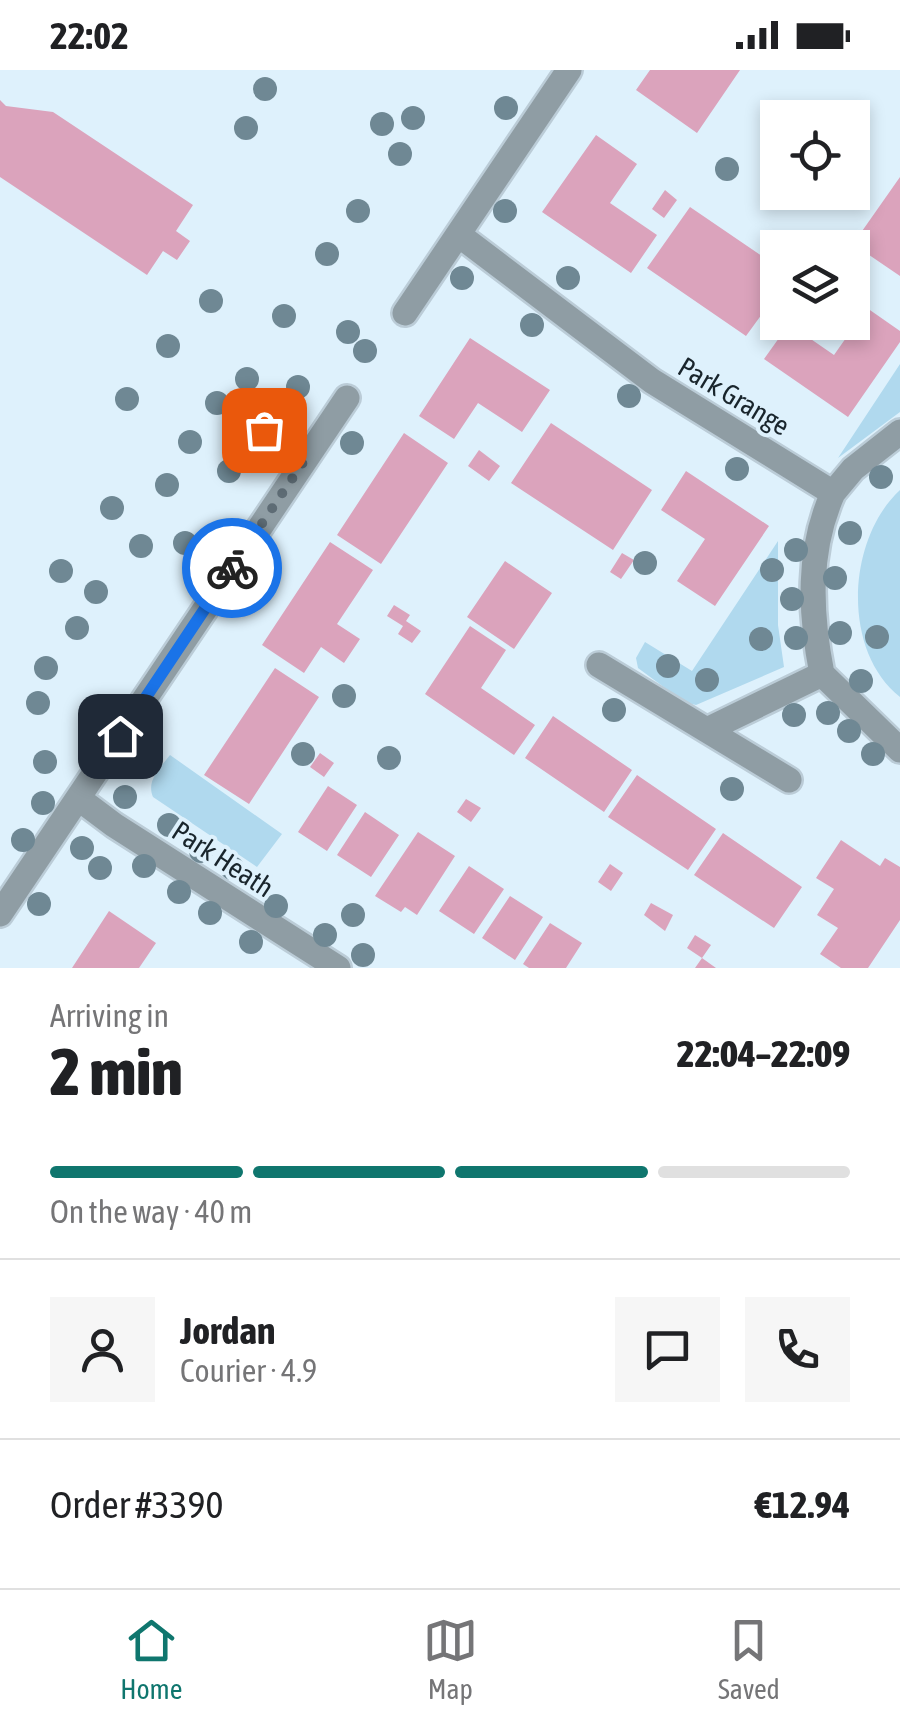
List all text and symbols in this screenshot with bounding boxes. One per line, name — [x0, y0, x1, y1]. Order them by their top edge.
text: 22:02 — [50, 14, 129, 57]
map controls — [760, 100, 870, 340]
button: locate — [760, 100, 870, 210]
button: layers — [760, 230, 870, 340]
street label: Park Grange — [673, 350, 795, 442]
pin — [222, 388, 307, 473]
icon: bag — [237, 403, 292, 458]
courier — [182, 518, 282, 618]
icon: bike — [205, 541, 260, 596]
pin — [78, 694, 163, 779]
icon: home — [93, 709, 148, 764]
street label: Park Heath — [166, 814, 280, 904]
text: Arriving in — [50, 997, 169, 1034]
text: 22:04–22:09 — [677, 1032, 850, 1075]
text: 2 min — [50, 1034, 183, 1109]
text: On the way · 40 m — [50, 1193, 252, 1230]
button: person — [50, 1297, 155, 1402]
button: chat — [615, 1297, 720, 1402]
button: phone — [745, 1297, 850, 1402]
text: Jordan — [180, 1309, 275, 1352]
text: Courier · 4.9 — [180, 1352, 317, 1389]
text: Order #3390 — [50, 1483, 223, 1526]
text: €12.94 — [755, 1483, 850, 1526]
tab: Home — [120, 1613, 182, 1705]
tab: Map — [423, 1613, 478, 1705]
tab: Saved — [718, 1613, 780, 1705]

